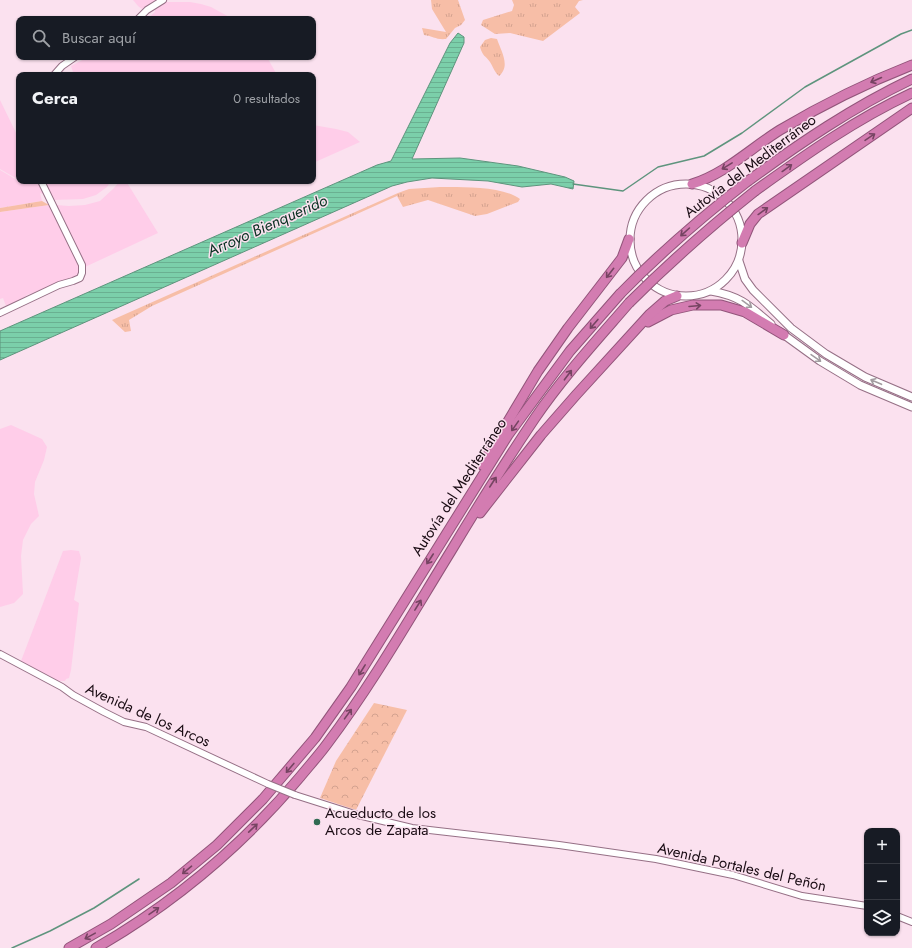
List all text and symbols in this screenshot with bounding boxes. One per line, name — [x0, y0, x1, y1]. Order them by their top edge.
search box — [16, 16, 316, 60]
icon: search — [30, 27, 52, 49]
text: Buscar aquí — [62, 27, 136, 49]
one-way arrow — [870, 77, 882, 84]
text: Cerca — [32, 86, 78, 110]
text: 0 resultados — [233, 89, 300, 108]
street label: Autovía del Mediterráneo — [679, 109, 821, 223]
one-way arrow — [864, 132, 876, 140]
one-way arrow — [721, 162, 733, 170]
one-way arrow — [781, 164, 792, 172]
water label: Arroyo Bienquerido — [203, 188, 331, 263]
one-way arrow — [757, 207, 768, 215]
one-way arrow — [680, 228, 690, 237]
one-way arrow — [606, 267, 614, 278]
one-way arrow — [741, 300, 752, 309]
one-way arrow — [688, 302, 701, 309]
one-way arrow — [590, 318, 599, 329]
one-way arrow — [810, 354, 821, 362]
one-way arrow — [563, 370, 572, 381]
one-way arrow — [870, 377, 882, 385]
street label: Autovía del Mediterráneo — [406, 414, 512, 560]
one-way arrow — [510, 420, 519, 431]
one-way arrow — [490, 476, 498, 488]
one-way arrow — [426, 554, 434, 565]
one-way arrow — [415, 599, 423, 611]
one-way arrow — [357, 664, 365, 676]
street label: Avenida de los Arcos — [82, 678, 214, 752]
one-way arrow — [344, 709, 352, 720]
one-way arrow — [285, 763, 294, 773]
place label: Acueducto de los Arcos de Zapata — [325, 802, 436, 841]
marker: Acueducto de los Arcos de Zapata — [312, 817, 322, 827]
one-way arrow — [248, 823, 258, 833]
map controls — [864, 828, 900, 936]
button: + — [864, 828, 900, 864]
street label: Avenida Portales del Peñón — [655, 837, 829, 897]
button: − — [864, 864, 900, 900]
one-way arrow — [181, 865, 192, 874]
button: layers — [864, 900, 900, 936]
one-way arrow — [148, 907, 159, 915]
one-way arrow — [84, 933, 96, 941]

